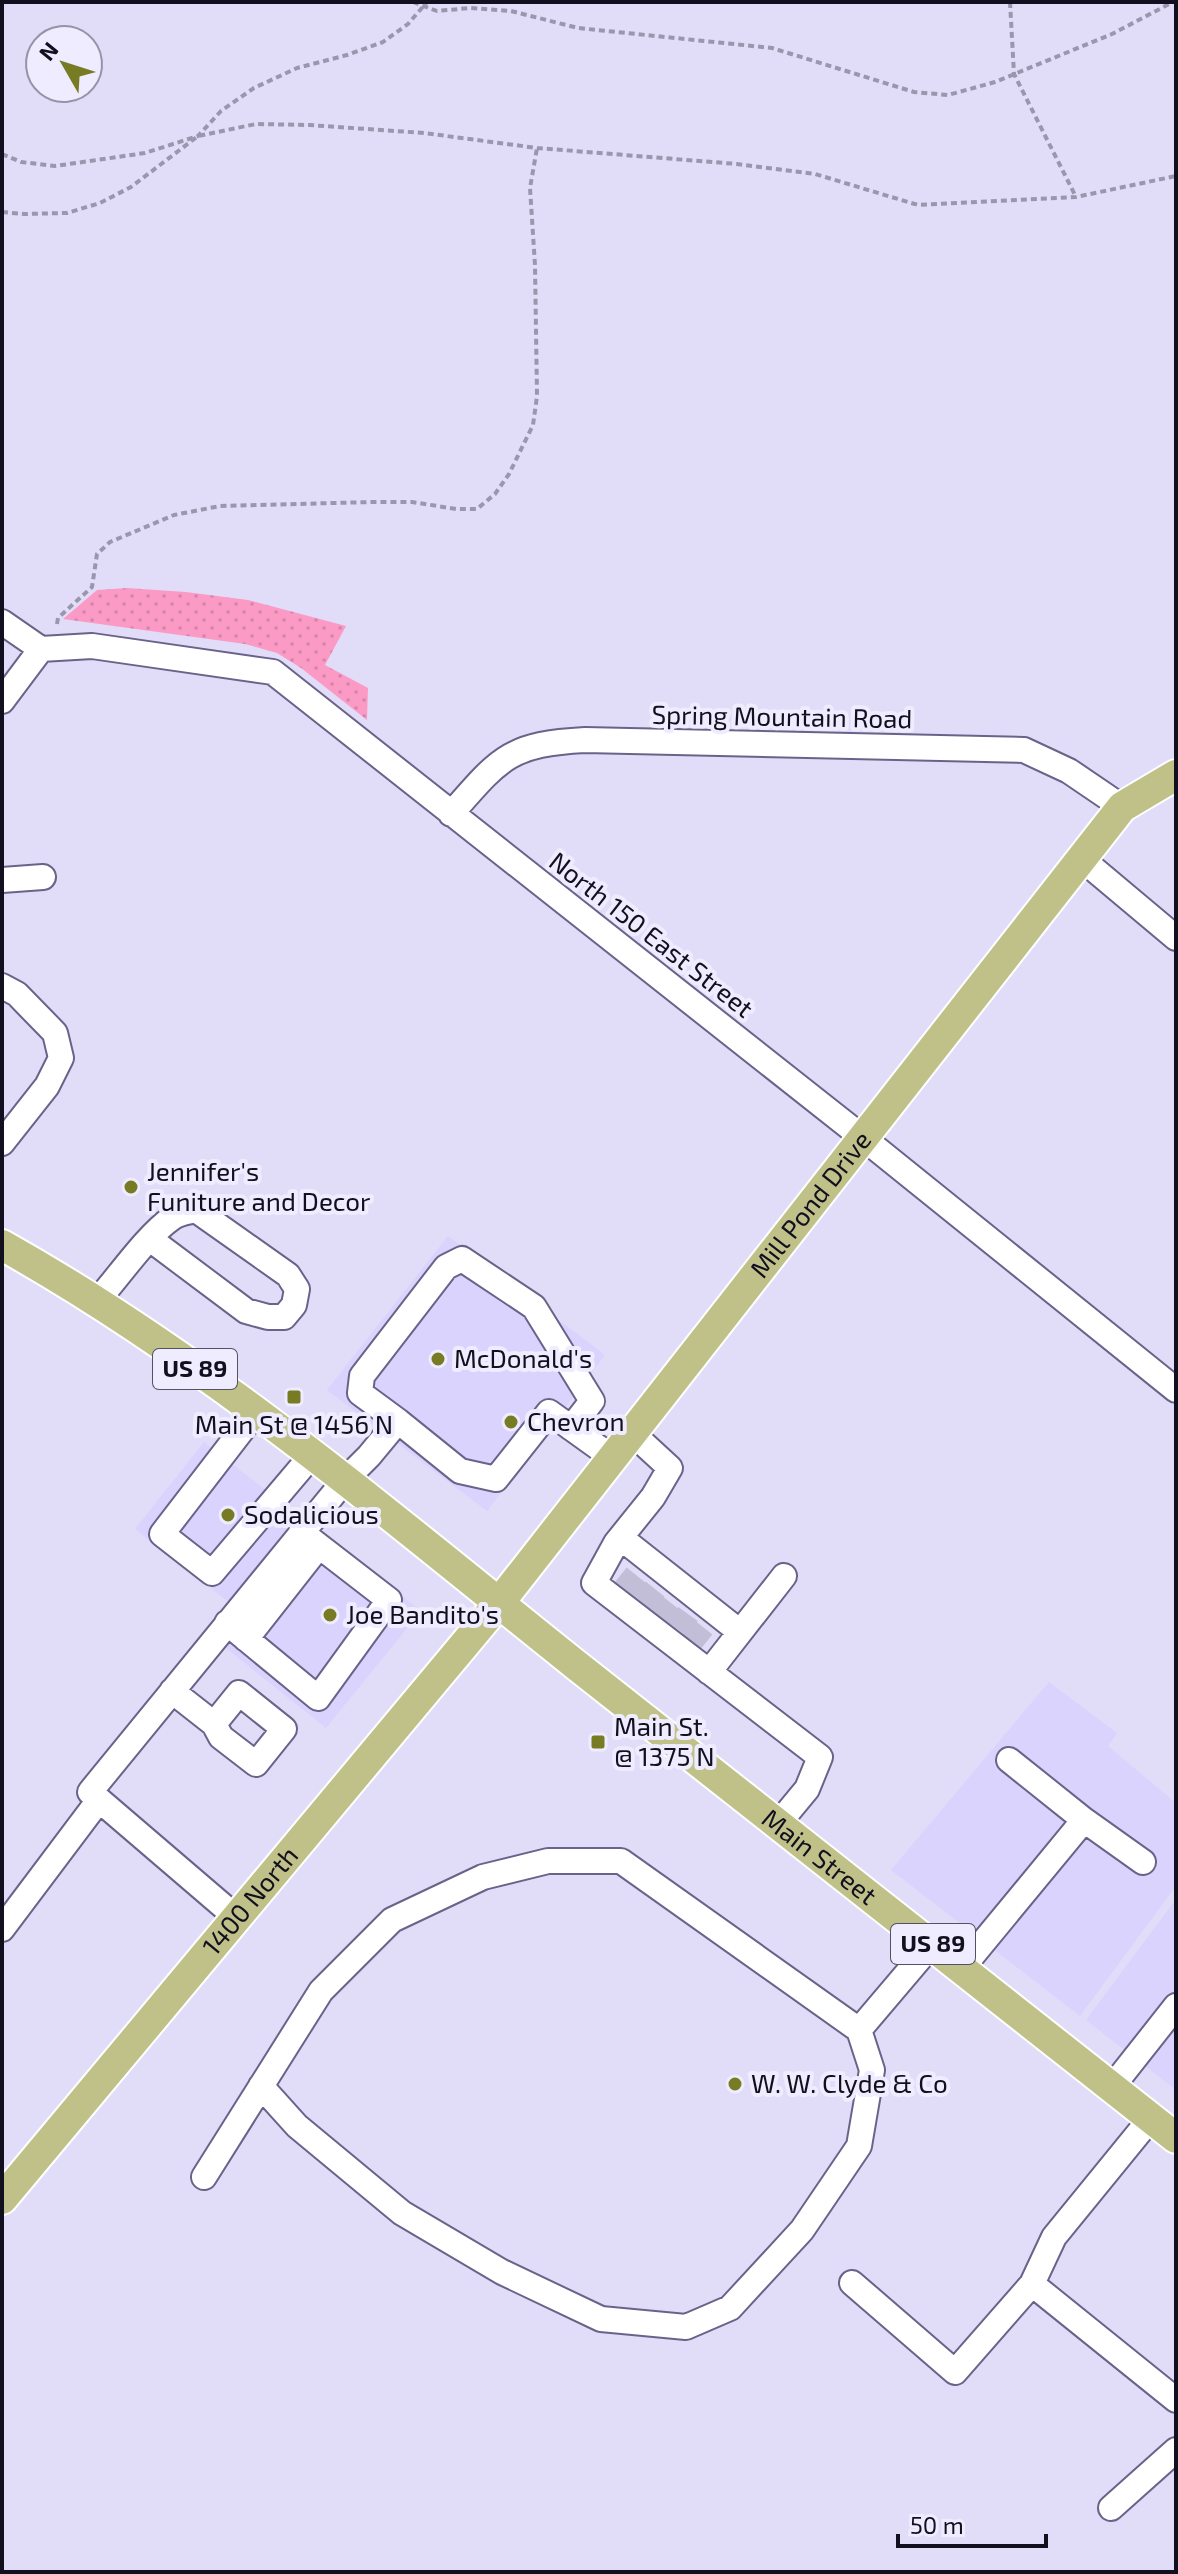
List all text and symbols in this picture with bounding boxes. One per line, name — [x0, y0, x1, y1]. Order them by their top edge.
north arrow — [24, 24, 104, 104]
text: N — [33, 36, 63, 65]
street label: Spring Mountain Road — [651, 698, 913, 733]
street label: North 150 East Street — [544, 845, 760, 1023]
street label: Mill Pond Drive — [743, 1124, 877, 1283]
place label: Jennifer's Funiture and Decor — [147, 1155, 371, 1216]
marker: Jennifer's Funiture and Decor — [122, 1178, 140, 1196]
place label: McDonald's — [454, 1342, 592, 1373]
road number: US 89 — [153, 1349, 237, 1389]
marker: McDonald's — [429, 1350, 447, 1368]
marker: Main St @ 1456 N — [285, 1388, 303, 1406]
place label: Chevron — [527, 1405, 625, 1436]
place label: Main St @ 1456 N — [195, 1408, 393, 1439]
marker: Chevron — [502, 1413, 520, 1431]
place label: Sodalicious — [244, 1498, 379, 1529]
marker: Sodalicious — [219, 1506, 237, 1524]
place label: Joe Bandito's — [346, 1598, 499, 1629]
marker: Joe Bandito's — [321, 1606, 339, 1624]
place label: Main St. @ 1375 N — [614, 1710, 715, 1771]
marker: Main St. @ 1375 N — [589, 1733, 607, 1751]
street label: Main Street — [757, 1801, 884, 1910]
street label: 1400 North — [195, 1839, 304, 1961]
road number: US 89 — [891, 1924, 975, 1964]
place label: W. W. Clyde & Co — [751, 2067, 948, 2098]
marker: W. W. Clyde & Co — [726, 2075, 744, 2093]
scale bar — [898, 2498, 1046, 2548]
text: 50 m — [910, 2510, 964, 2539]

